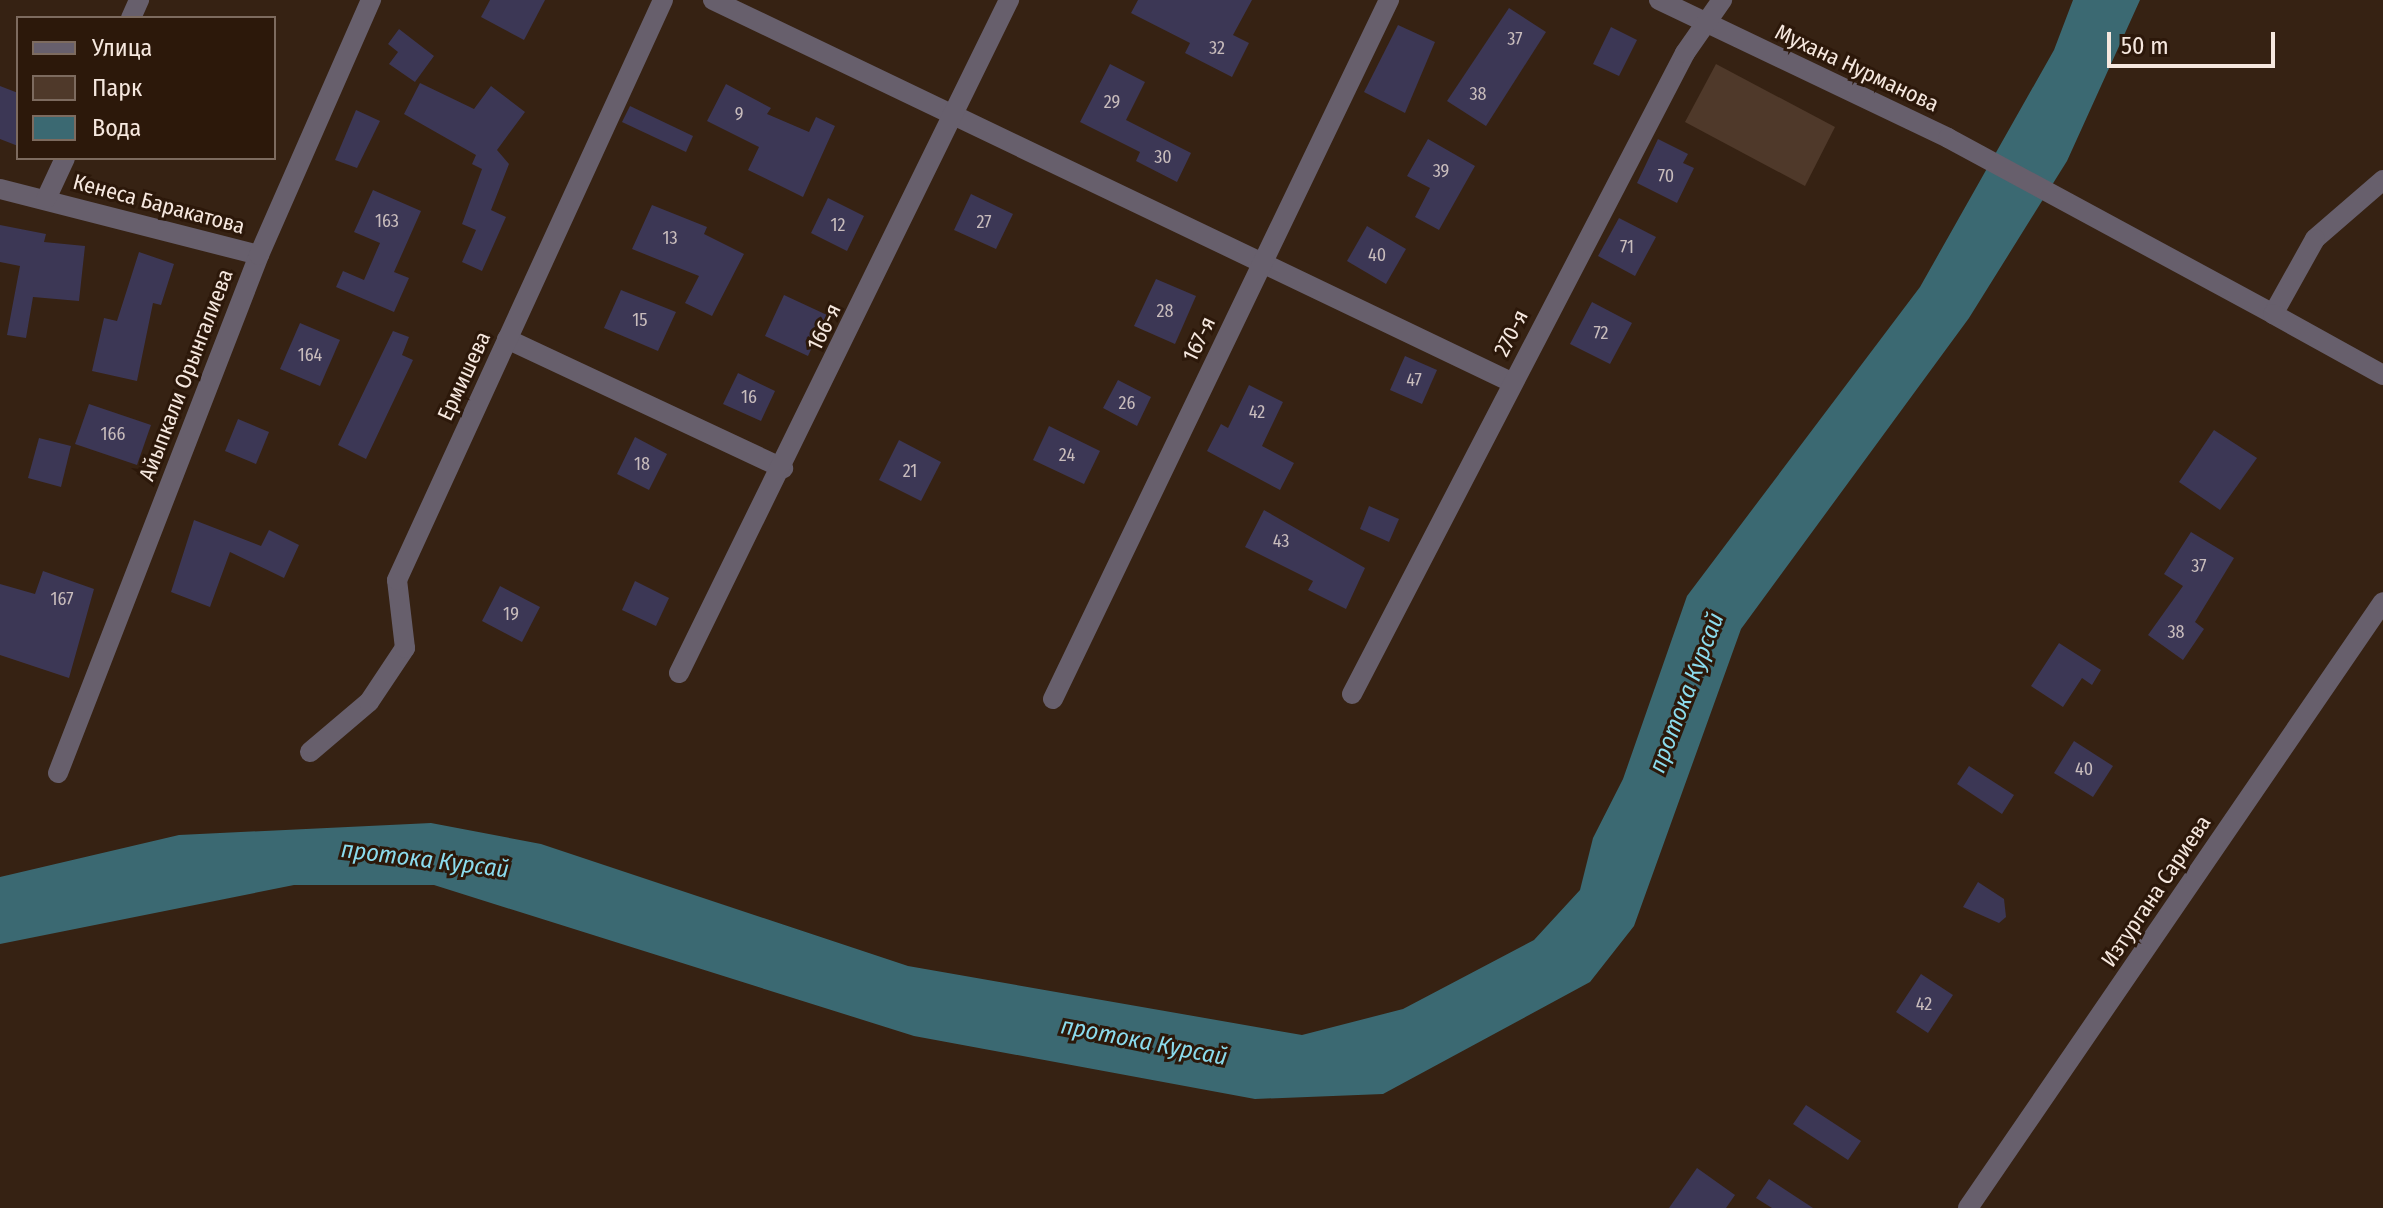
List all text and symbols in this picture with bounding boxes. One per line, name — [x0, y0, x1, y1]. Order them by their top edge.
legend — [16, 16, 276, 160]
scale bar — [2111, 16, 2279, 66]
street label: Мухана Нурманова — [1771, 19, 1943, 117]
house number: 37 — [1507, 28, 1523, 50]
text: 50 m — [2121, 32, 2169, 60]
text: Улица — [92, 34, 152, 62]
house number: 32 — [1209, 37, 1225, 59]
text: Парк — [92, 74, 142, 102]
house number: 38 — [1469, 83, 1487, 105]
house number: 29 — [1104, 91, 1120, 113]
house number: 9 — [735, 103, 743, 125]
text: Вода — [92, 114, 141, 142]
house number: 30 — [1154, 146, 1172, 168]
house number: 39 — [1433, 160, 1449, 182]
house number: 70 — [1658, 165, 1674, 187]
street label: Кенеса Баракатова — [70, 168, 248, 240]
house number: 163 — [375, 210, 399, 232]
house number: 27 — [976, 211, 992, 233]
house number: 12 — [831, 214, 845, 236]
house number: 13 — [662, 227, 678, 249]
house number: 71 — [1620, 236, 1634, 258]
house number: 40 — [1368, 244, 1386, 266]
street label: Айыпкали Орынгалиева — [133, 265, 239, 485]
street label: 166-я — [801, 299, 847, 355]
house number: 28 — [1157, 300, 1173, 322]
street label: 270-я — [1488, 305, 1534, 361]
house number: 15 — [632, 309, 648, 331]
street label: 167-я — [1177, 312, 1221, 366]
house number: 72 — [1593, 322, 1609, 344]
street label: Ермишева — [432, 327, 496, 425]
house number: 164 — [298, 344, 322, 366]
house number: 47 — [1406, 369, 1422, 391]
house number: 16 — [741, 386, 757, 408]
house number: 26 — [1119, 392, 1135, 414]
house number: 42 — [1249, 401, 1265, 423]
house number: 166 — [101, 423, 125, 445]
house number: 24 — [1059, 444, 1075, 466]
house number: 18 — [634, 453, 650, 475]
house number: 21 — [903, 460, 917, 482]
house number: 43 — [1273, 530, 1289, 552]
house number: 37 — [2191, 555, 2207, 577]
house number: 167 — [51, 588, 73, 610]
house number: 19 — [503, 603, 519, 625]
water label: протока Курсай — [1643, 609, 1731, 777]
house number: 38 — [2167, 621, 2185, 643]
house number: 40 — [2075, 758, 2093, 780]
street label: Изтургана Сариева — [2096, 810, 2216, 972]
water label: протока Курсай — [339, 835, 511, 885]
house number: 42 — [1916, 993, 1932, 1015]
water label: протока Курсай — [1058, 1012, 1230, 1072]

